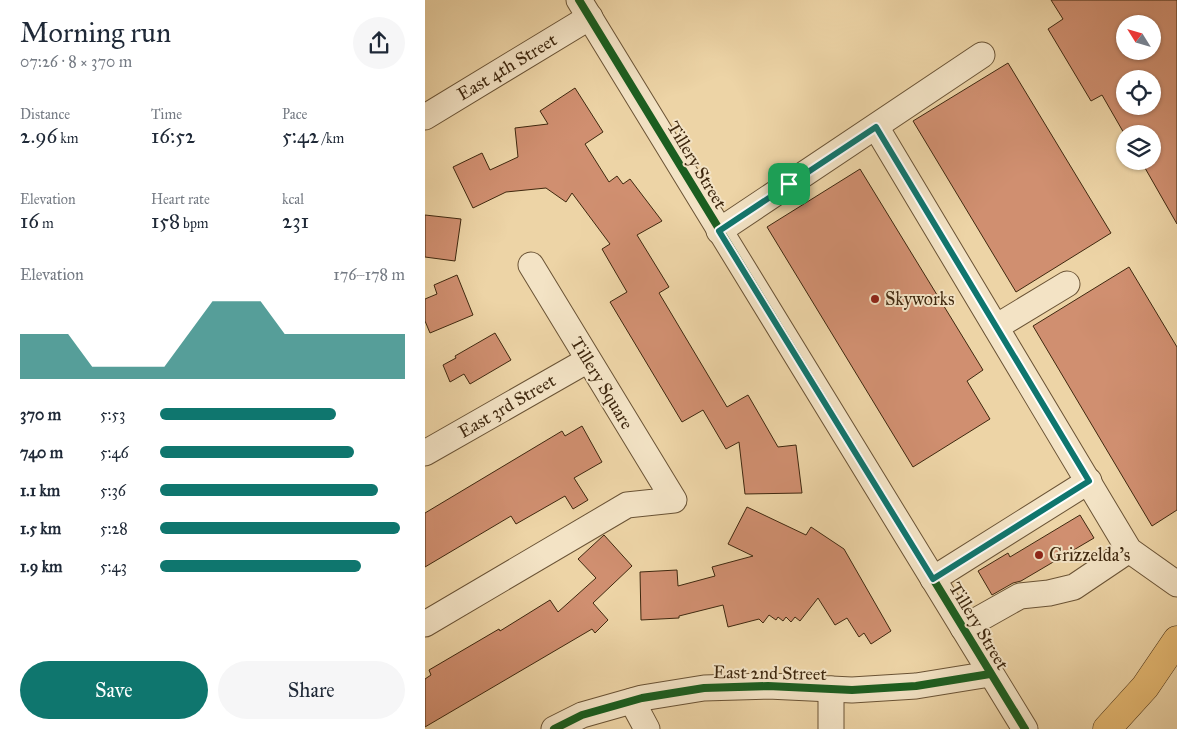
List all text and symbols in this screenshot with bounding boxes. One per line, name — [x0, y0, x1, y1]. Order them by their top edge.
text: Morning run — [20, 15, 171, 50]
north arrow — [1116, 15, 1161, 60]
map controls — [1116, 15, 1161, 170]
button: share — [353, 17, 405, 69]
street label: East 4th Street — [453, 28, 561, 105]
text: 07:26 · 8 × 370 m — [20, 52, 132, 71]
button: locate — [1116, 70, 1161, 115]
text: Distance — [20, 106, 70, 123]
text: Time — [151, 106, 182, 123]
text: Pace — [282, 106, 307, 123]
street label: Tillery Street — [662, 117, 732, 213]
text: 2.96 — [20, 123, 57, 149]
text: 16:52 — [151, 123, 195, 149]
text: 5:42 — [282, 123, 319, 149]
button: layers — [1116, 125, 1161, 170]
text: km — [57, 130, 78, 147]
text: /km — [319, 130, 344, 147]
pin — [768, 163, 810, 205]
icon: arrive — [775, 170, 803, 198]
text: Elevation — [20, 191, 76, 208]
text: Heart rate — [151, 191, 210, 208]
text: kcal — [282, 191, 304, 208]
text: 16 — [20, 208, 39, 234]
text: 158 — [151, 208, 180, 234]
text: 231 — [282, 208, 309, 234]
text: m — [39, 215, 54, 232]
text: bpm — [180, 215, 209, 232]
text: Elevation — [20, 265, 84, 284]
text: 176–178 m — [333, 265, 405, 284]
place label: Skyworks — [885, 288, 955, 310]
marker: Skyworks — [869, 293, 881, 305]
street label: Tillery Square — [565, 333, 638, 434]
street label: East 3rd Street — [454, 369, 560, 443]
text: 370 m — [20, 405, 61, 424]
text: 5:53 — [100, 405, 125, 424]
text: 740 m — [20, 443, 63, 462]
text: 5:46 — [100, 443, 129, 462]
text: 1.1 km — [20, 481, 60, 500]
text: 5:36 — [100, 481, 126, 500]
text: 1.5 km — [20, 519, 61, 538]
text: 5:28 — [100, 519, 128, 538]
place label: Grizzelda's — [1049, 544, 1130, 566]
marker: Grizzelda's — [1033, 549, 1045, 561]
text: 1.9 km — [20, 557, 63, 576]
text: 5:43 — [100, 557, 127, 576]
street label: Tillery Street — [944, 578, 1014, 674]
button: Save — [20, 661, 208, 719]
button: Share — [218, 661, 405, 719]
street label: East 2nd Street — [713, 661, 828, 685]

